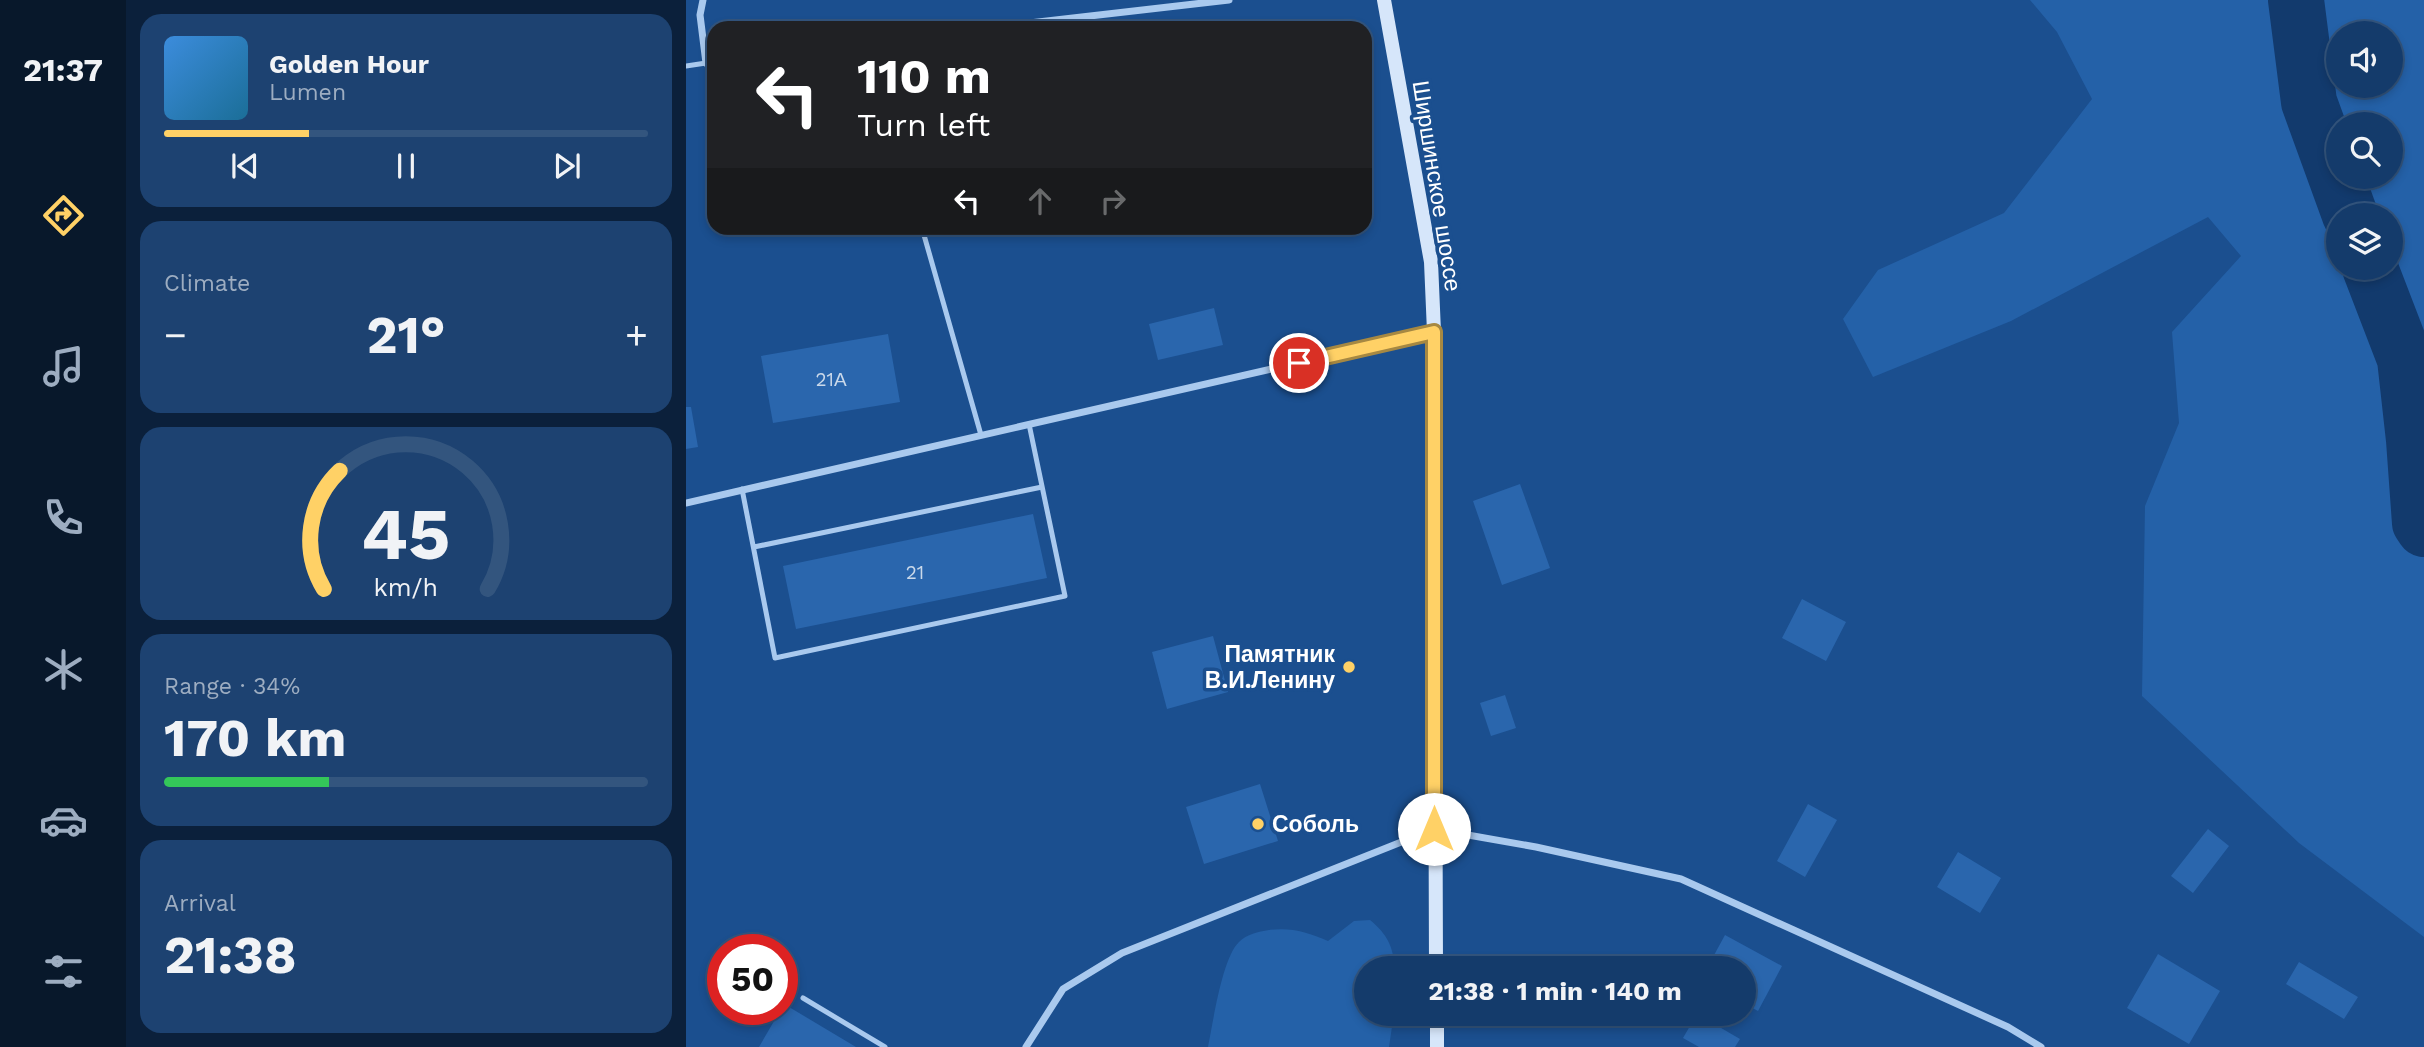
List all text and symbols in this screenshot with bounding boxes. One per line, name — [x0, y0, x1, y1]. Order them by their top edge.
map controls — [2326, 21, 2403, 280]
button: sound — [2326, 21, 2403, 98]
text: 110 m — [857, 47, 991, 105]
text: Golden Hour — [269, 49, 429, 79]
icon: left — [742, 49, 833, 140]
text: 21:37 — [23, 51, 103, 89]
text: Lumen — [269, 79, 346, 106]
street label: Ширшинское шоссе — [1407, 79, 1467, 293]
text: Turn left — [857, 106, 990, 144]
button: search — [2326, 112, 2403, 189]
icon: previous — [226, 147, 264, 185]
icon: pause — [387, 147, 425, 185]
icon: next — [548, 147, 586, 185]
icon: left — [948, 182, 986, 220]
icon: ahead — [1021, 182, 1059, 220]
icon: right — [1094, 182, 1132, 220]
icon: directions — [39, 191, 88, 240]
button: layers — [2326, 203, 2403, 280]
text: Climate — [164, 270, 250, 297]
text: 21° — [366, 305, 446, 366]
text: − — [164, 313, 187, 357]
text: + — [625, 313, 648, 357]
pin — [1269, 333, 1329, 393]
icon: music — [39, 342, 88, 391]
icon: arrive — [1280, 344, 1318, 382]
house number: 21А — [815, 368, 847, 391]
text: 45 — [361, 492, 451, 578]
icon: phone — [39, 493, 88, 542]
house number: 21 — [906, 561, 924, 584]
text: km/h — [374, 573, 438, 602]
place label: Памятник В.И.Ленину — [1205, 641, 1335, 694]
icon: climate — [39, 645, 88, 694]
marker: Памятник В.И.Ленину — [1341, 659, 1357, 675]
text: Range · 34% — [164, 673, 300, 700]
text: 170 km — [164, 708, 346, 769]
position arrow — [1397, 792, 1471, 866]
icon: car — [39, 796, 88, 845]
place label: Соболь — [1272, 811, 1359, 838]
marker: Соболь — [1250, 816, 1266, 832]
text: Arrival — [164, 890, 236, 917]
text: 21:38 — [164, 925, 297, 986]
speed limit sign: 50 — [707, 934, 798, 1025]
icon: filters — [39, 947, 88, 996]
text: 21:38 · 1 min · 140 m — [1428, 976, 1682, 1006]

